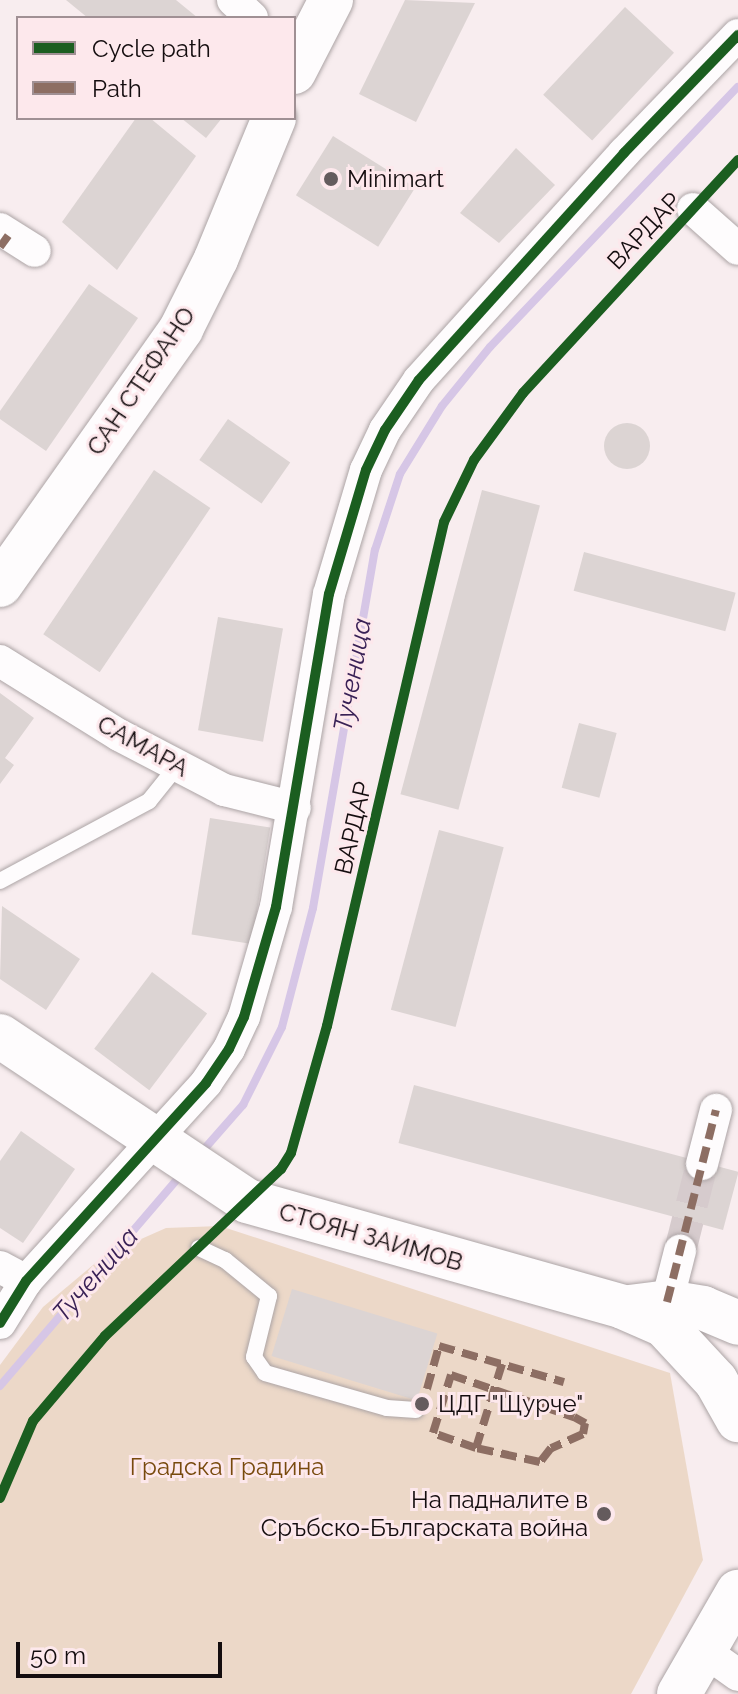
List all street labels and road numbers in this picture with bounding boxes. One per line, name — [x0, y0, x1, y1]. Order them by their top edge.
street label: ВАРДАР — [601, 187, 687, 275]
street label: САН СТЕФАНО — [81, 302, 201, 460]
street label: САМАРА — [92, 709, 194, 783]
street label: ВАРДАР — [328, 779, 378, 877]
street label: СТОЯН ЗАИМОВ — [276, 1197, 466, 1277]

